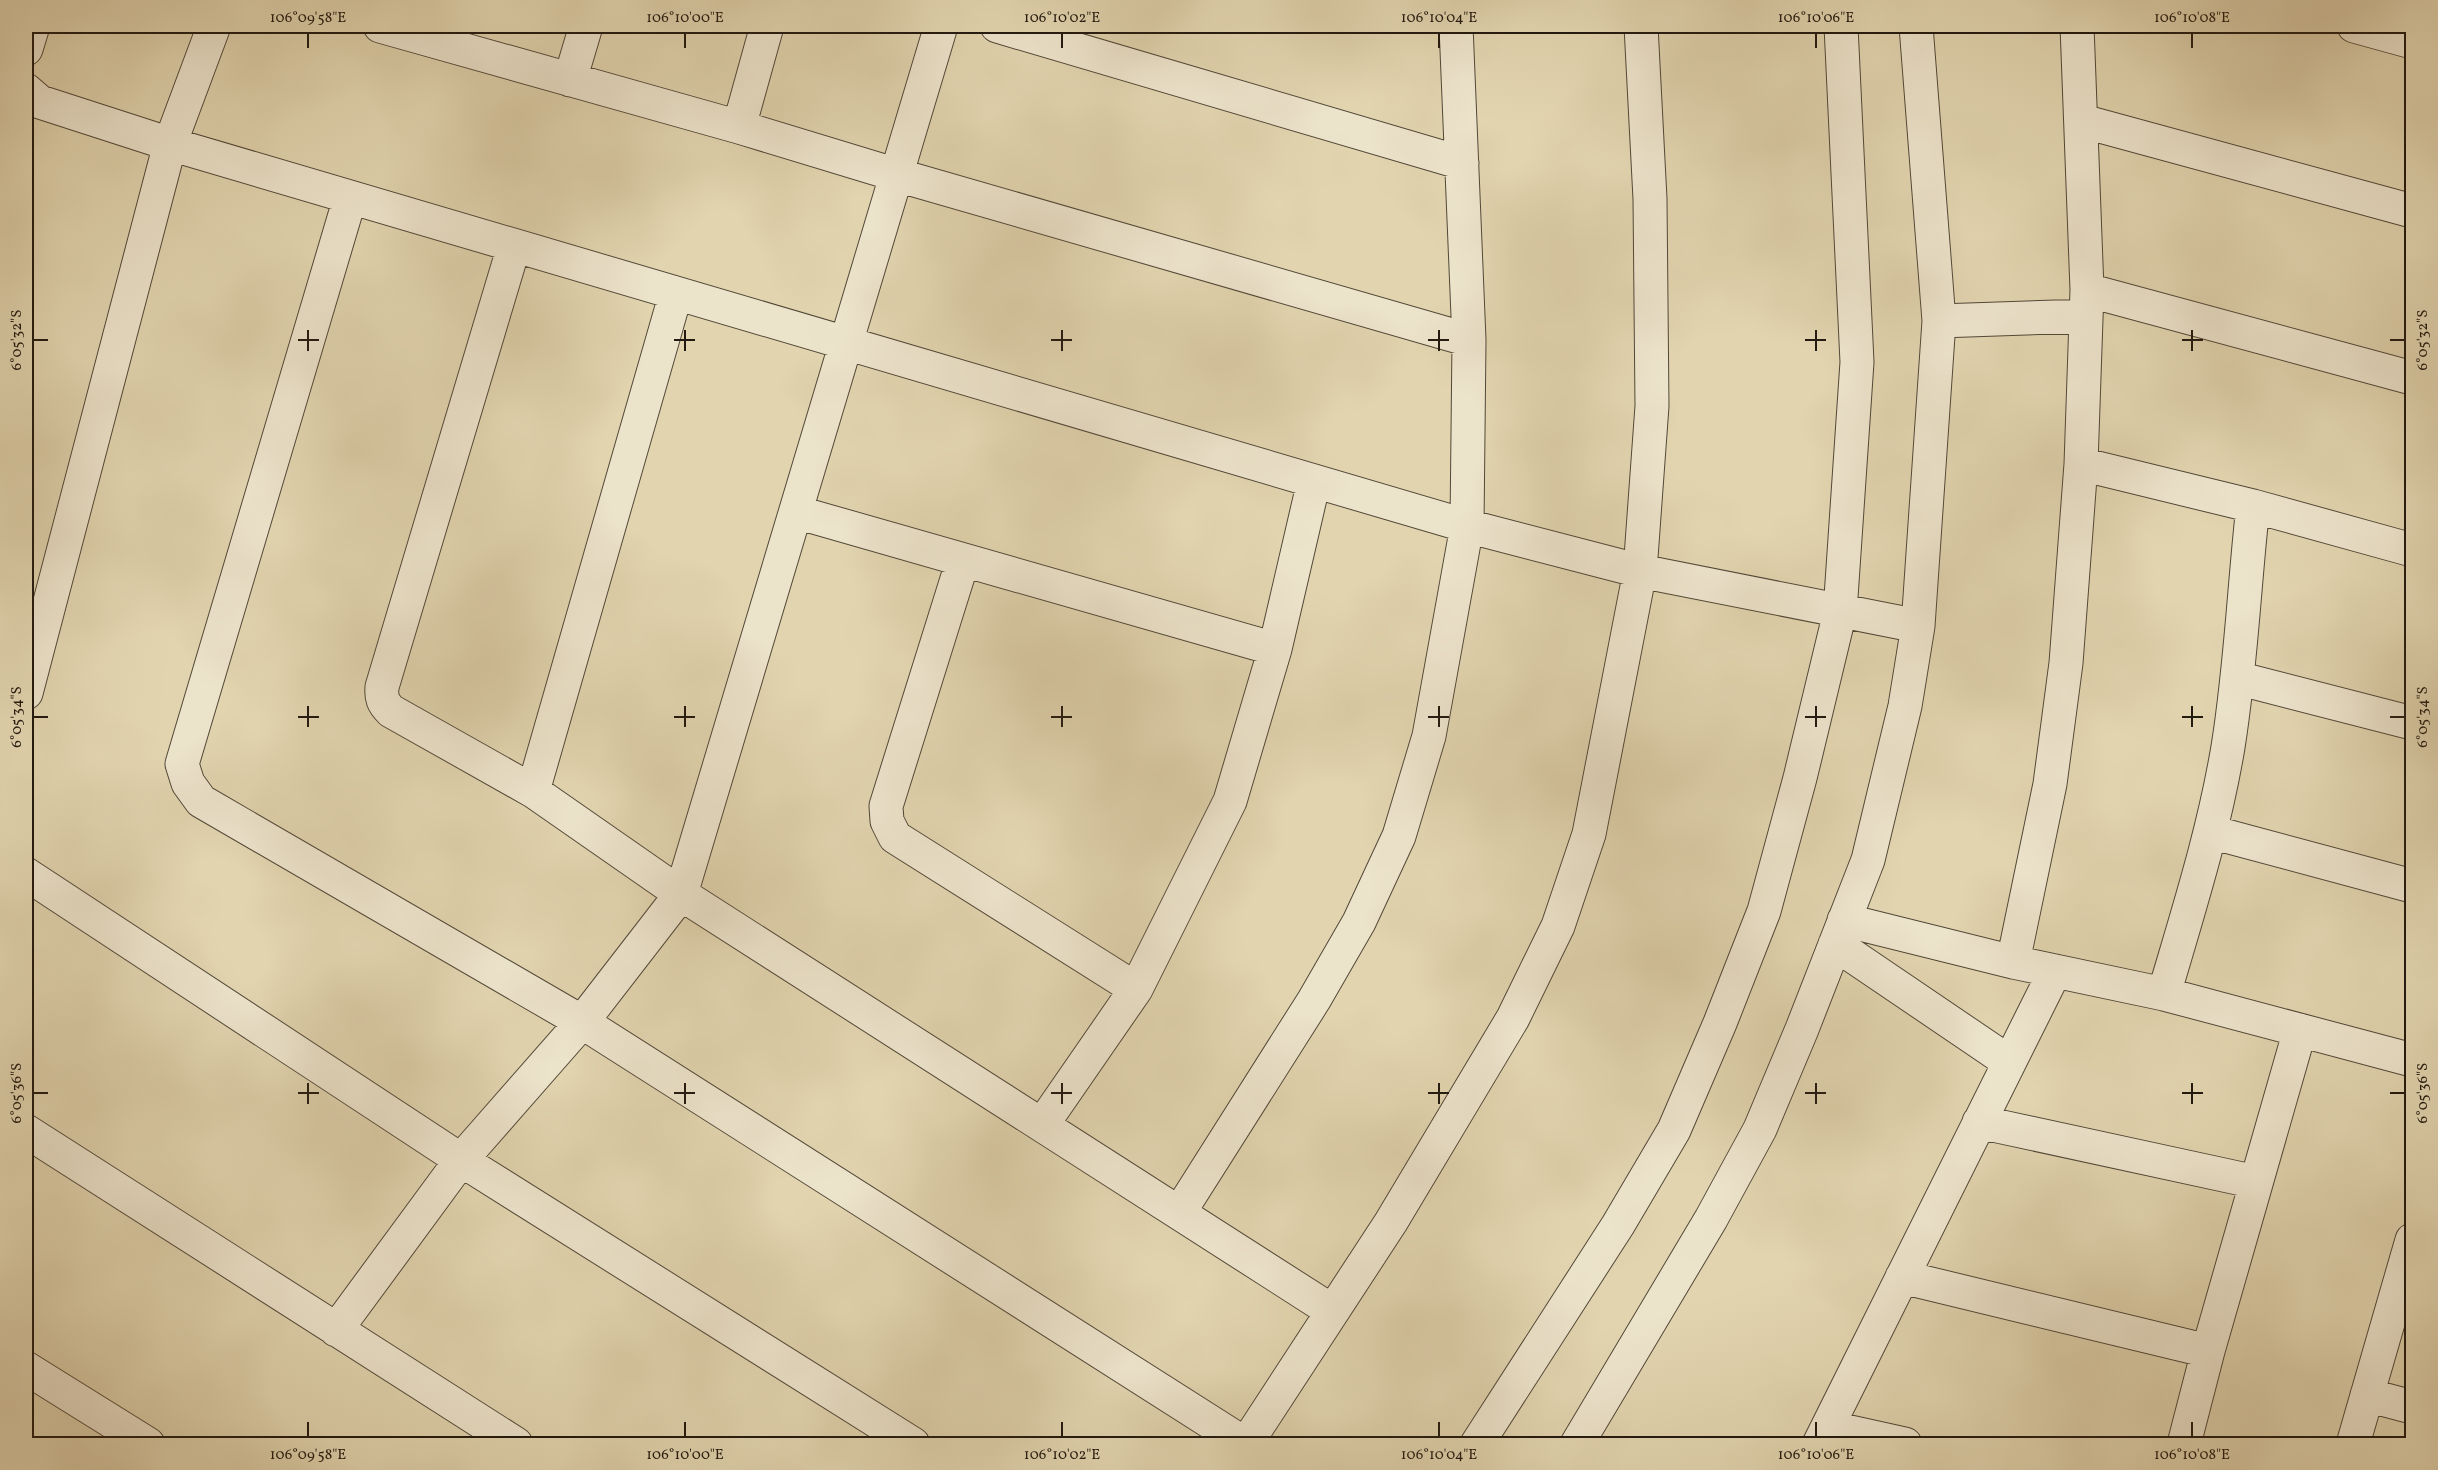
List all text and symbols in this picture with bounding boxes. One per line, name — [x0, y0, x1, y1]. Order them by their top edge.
text: 106°09'58"E — [270, 8, 346, 29]
text: 106°10'00"E — [646, 8, 724, 29]
text: 106°10'02"E — [1024, 8, 1100, 29]
text: 106°10'04"E — [1401, 8, 1477, 29]
text: 106°10'06"E — [1778, 8, 1854, 29]
text: 106°10'08"E — [2154, 8, 2230, 29]
text: 6°05'32"S — [7, 310, 28, 370]
text: 6°05'32"S — [2413, 310, 2434, 370]
text: 6°05'34"S — [7, 686, 28, 748]
text: 6°05'34"S — [2413, 686, 2434, 748]
text: 6°05'36"S — [7, 1063, 28, 1123]
text: 6°05'36"S — [2413, 1063, 2434, 1123]
text: 106°09'58"E — [270, 1445, 346, 1466]
text: 106°10'00"E — [646, 1445, 724, 1466]
text: 106°10'02"E — [1024, 1445, 1100, 1466]
text: 106°10'04"E — [1401, 1445, 1477, 1466]
text: 106°10'06"E — [1778, 1445, 1854, 1466]
text: 106°10'08"E — [2154, 1445, 2230, 1466]

